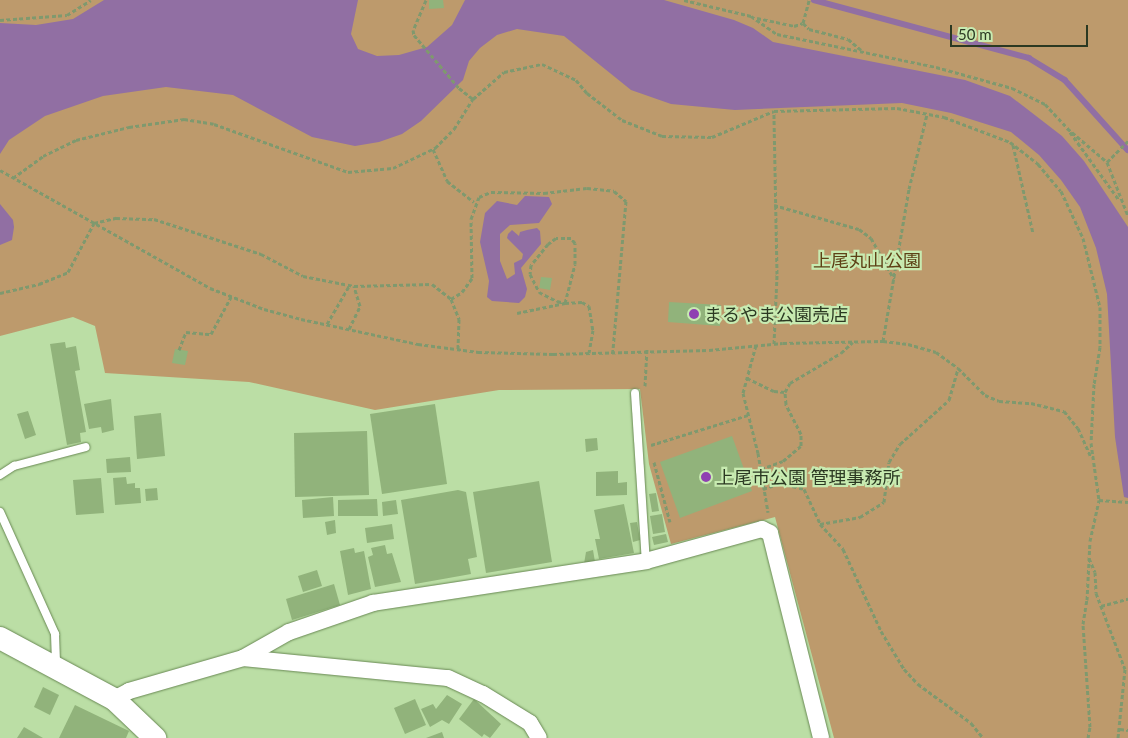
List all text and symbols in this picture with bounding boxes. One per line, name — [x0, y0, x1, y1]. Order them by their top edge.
scale bar — [953, 15, 1090, 47]
text: 50 m — [958, 25, 992, 43]
park label: 上尾丸山公園 — [813, 249, 921, 271]
place label: まるやま公園売店 — [704, 303, 848, 325]
marker: まるやま公園売店 — [688, 308, 700, 320]
place label: 上尾市公園 管理事務所 — [716, 466, 901, 488]
marker: 上尾市公園 管理事務所 — [700, 471, 712, 483]

